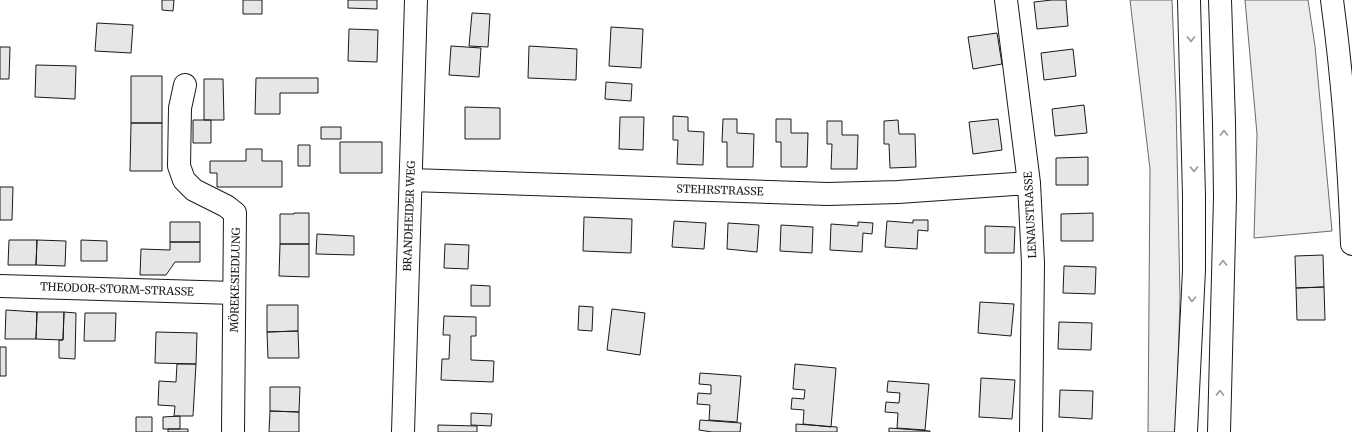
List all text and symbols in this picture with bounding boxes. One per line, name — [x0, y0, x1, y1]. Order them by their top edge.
one-way arrow — [1186, 36, 1195, 42]
one-way arrow — [1220, 130, 1228, 136]
street label: BRANDHEIDER WEG — [400, 160, 418, 272]
one-way arrow — [1190, 166, 1198, 172]
street label: LENAUSTRASSE — [1021, 171, 1039, 259]
street label: STEHRSTRASSE — [676, 181, 764, 199]
street label: MÖREKESIEDLUNG — [227, 227, 243, 333]
one-way arrow — [1219, 260, 1228, 266]
street label: THEODOR-STORM-STRASSE — [40, 279, 194, 299]
one-way arrow — [1188, 296, 1197, 302]
one-way arrow — [1216, 390, 1224, 396]

